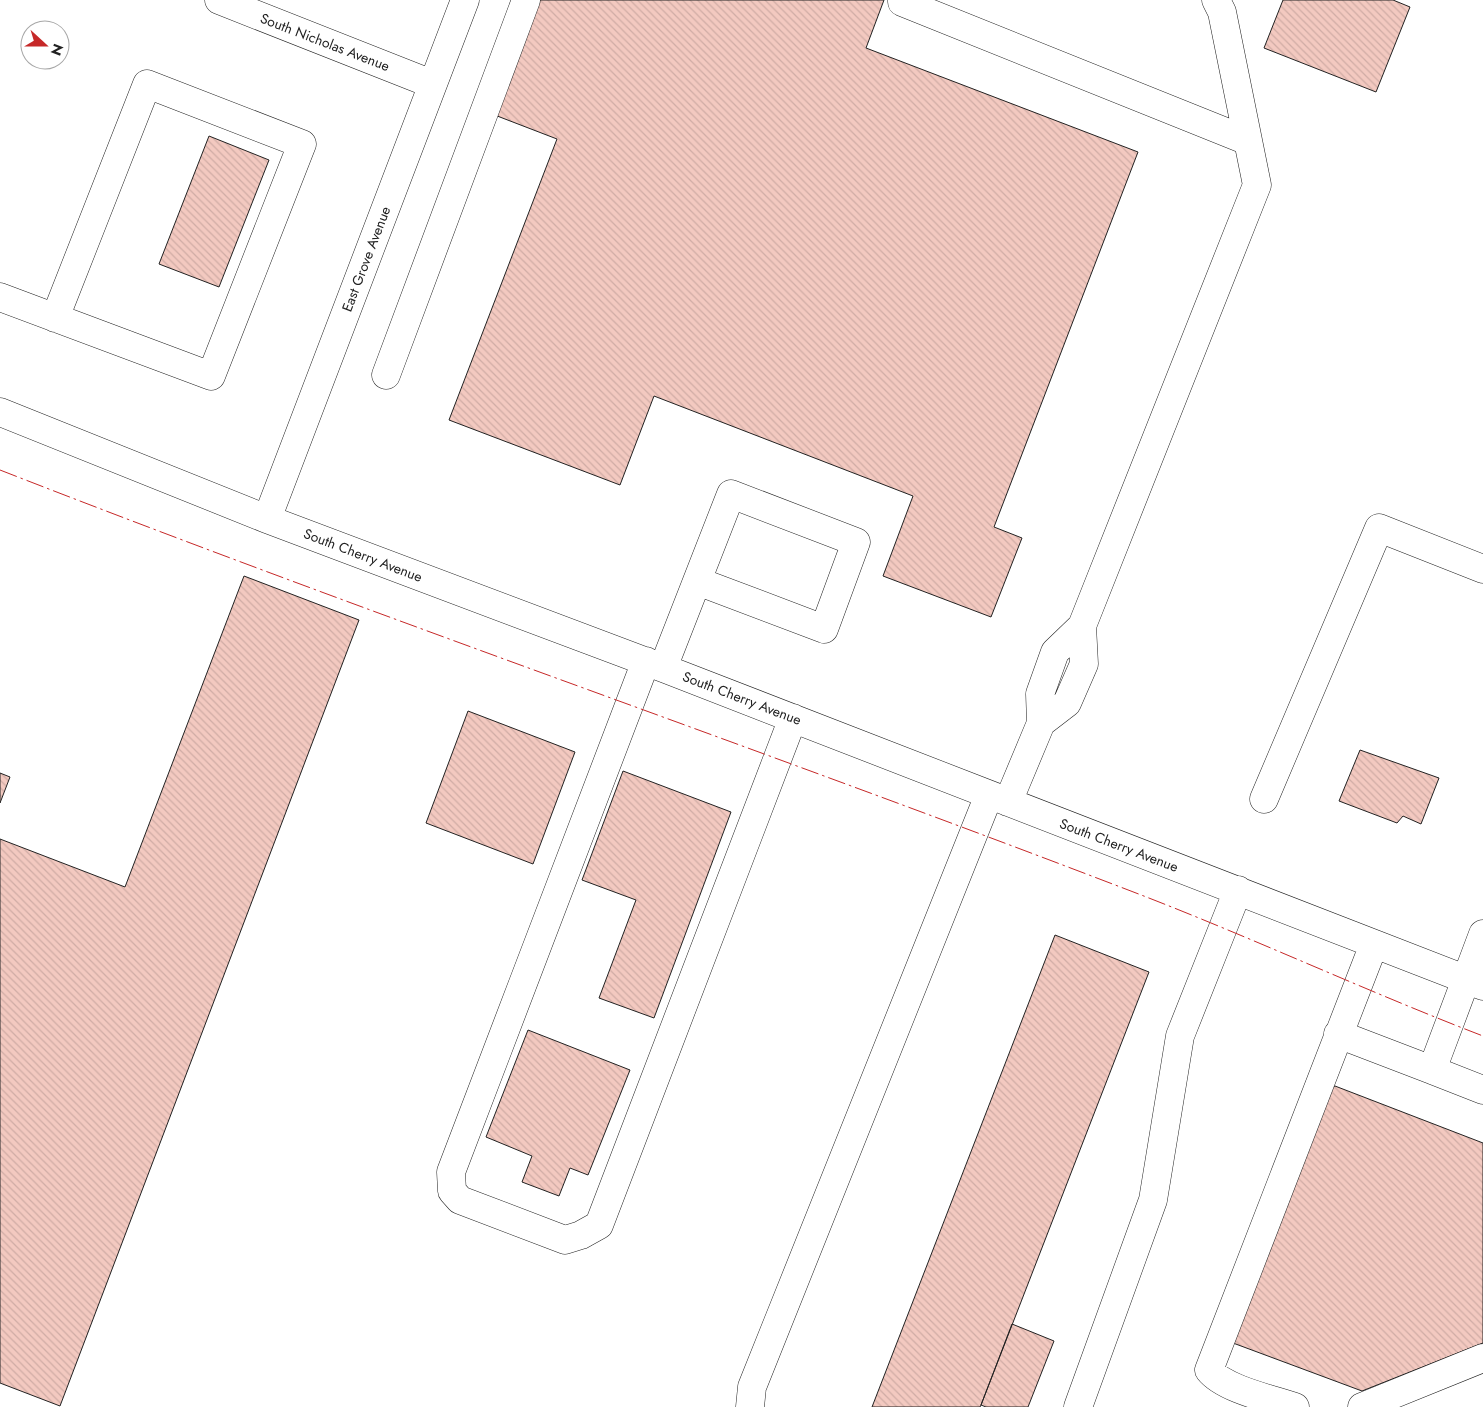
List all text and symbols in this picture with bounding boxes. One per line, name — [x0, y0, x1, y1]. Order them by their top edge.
street label: South Nicholas Avenue — [257, 8, 393, 76]
north arrow — [20, 20, 70, 70]
text: N — [46, 41, 68, 58]
street label: East Grove Avenue — [337, 203, 395, 315]
street label: South Cherry Avenue — [301, 523, 425, 587]
street label: South Cherry Avenue — [680, 666, 804, 730]
street label: South Cherry Avenue — [1057, 813, 1181, 877]

